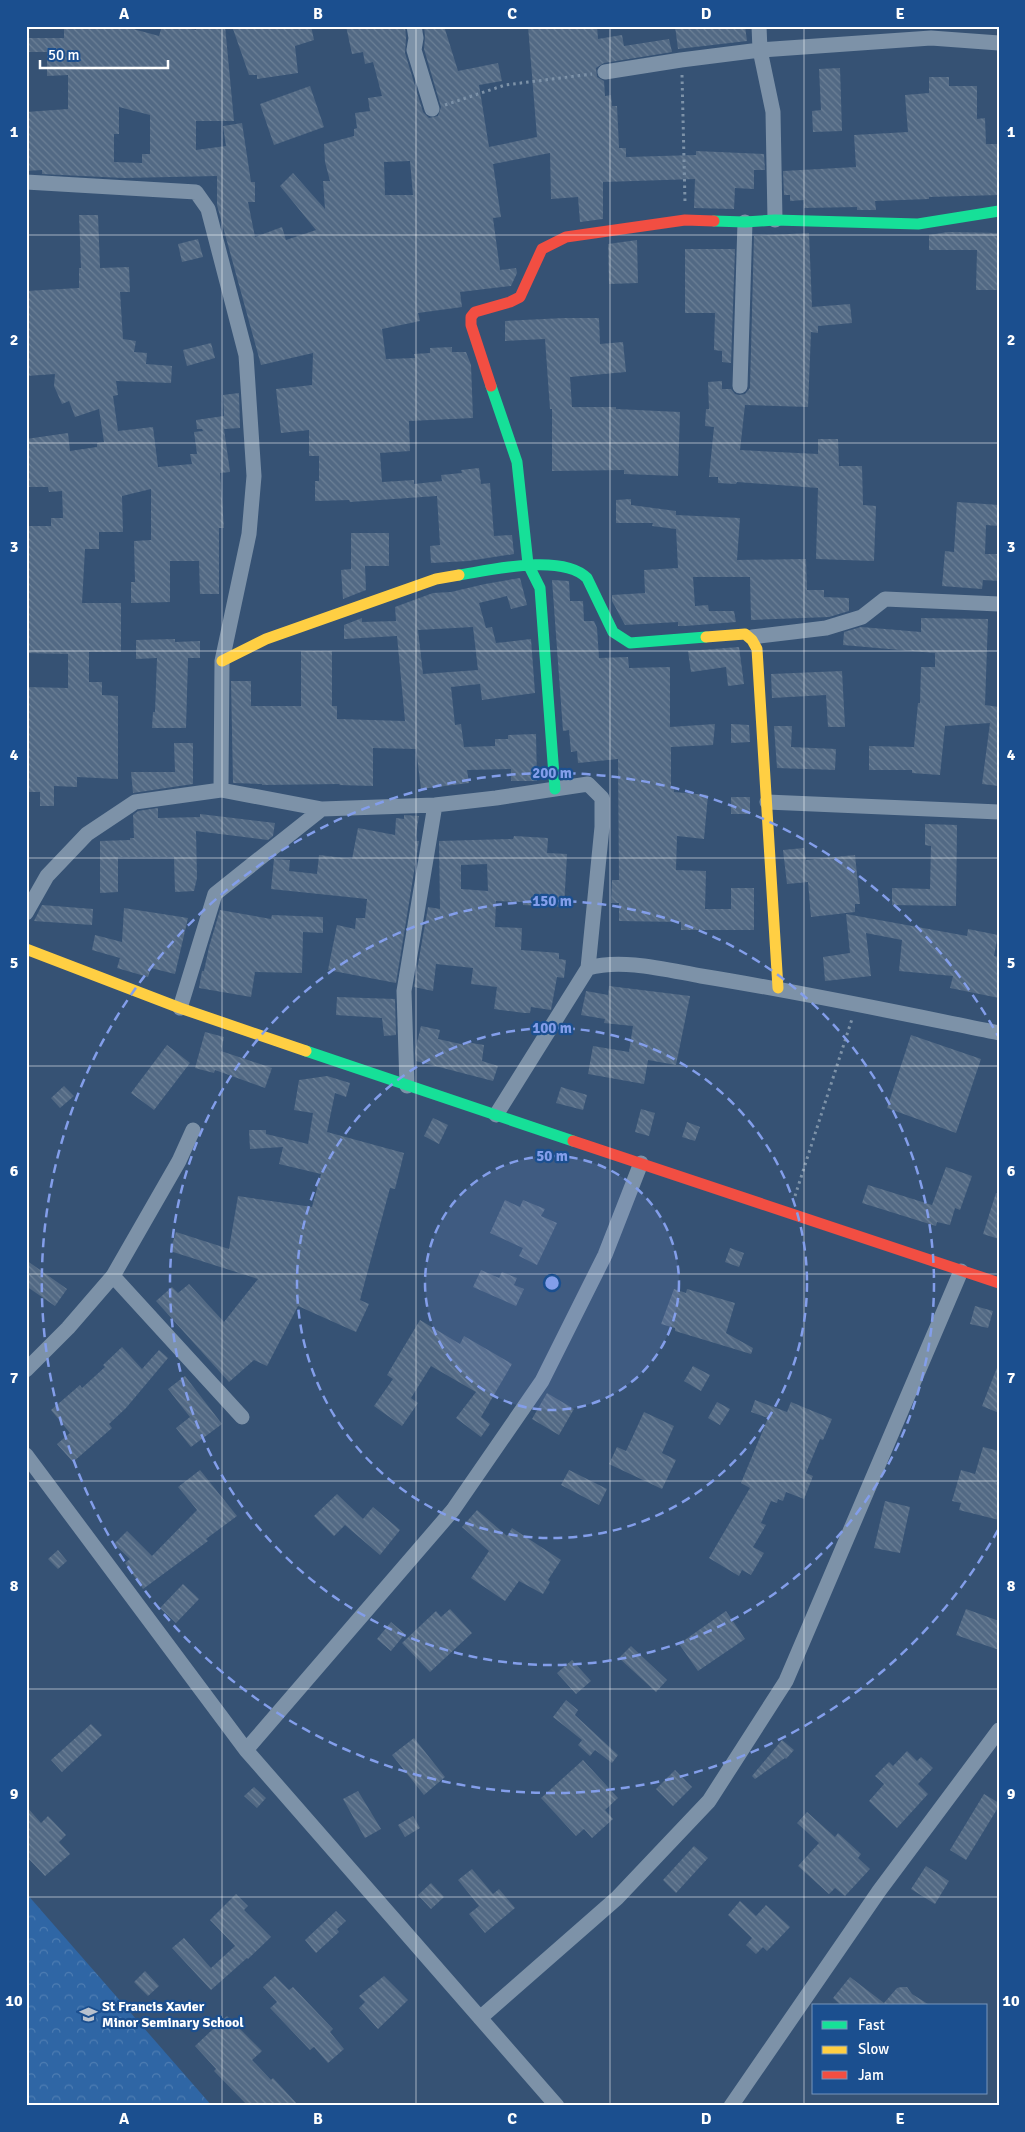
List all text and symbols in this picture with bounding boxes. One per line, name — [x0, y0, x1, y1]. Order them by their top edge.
text: A — [119, 4, 130, 24]
text: B — [313, 4, 323, 24]
text: C — [507, 4, 517, 24]
text: D — [701, 4, 712, 24]
text: E — [895, 4, 905, 24]
scale bar — [40, 38, 168, 70]
text: 50 m — [48, 46, 79, 64]
text: 1 — [10, 122, 19, 142]
text: 1 — [1007, 122, 1016, 142]
text: 2 — [10, 330, 18, 350]
text: 2 — [1007, 330, 1015, 350]
text: 3 — [10, 537, 18, 557]
text: 3 — [1007, 537, 1015, 557]
text: 4 — [10, 745, 19, 765]
text: 4 — [1007, 745, 1016, 765]
text: 200 m — [532, 764, 572, 782]
text: 150 m — [532, 892, 572, 910]
text: 5 — [10, 953, 18, 973]
text: 5 — [1007, 953, 1015, 973]
text: 100 m — [532, 1019, 572, 1037]
text: 50 m — [536, 1147, 568, 1165]
text: 6 — [10, 1161, 19, 1181]
text: 6 — [1007, 1161, 1016, 1181]
centre of rings — [543, 1274, 561, 1292]
text: 7 — [10, 1368, 19, 1388]
text: 7 — [1007, 1368, 1016, 1388]
text: 8 — [10, 1576, 19, 1596]
text: 8 — [1007, 1576, 1016, 1596]
text: 9 — [10, 1784, 19, 1804]
text: 9 — [1007, 1784, 1016, 1804]
text: 10 — [5, 1991, 23, 2011]
text: 10 — [1002, 1991, 1020, 2011]
place label: St Francis Xavier Minor Seminary School — [102, 1998, 244, 2031]
school or university icon: St Francis Xavier Minor Seminary School — [78, 2004, 98, 2024]
legend — [812, 2004, 988, 2094]
text: Fast — [858, 2016, 885, 2034]
text: Slow — [858, 2040, 889, 2058]
text: Jam — [858, 2066, 884, 2084]
text: A — [119, 2109, 130, 2129]
text: B — [313, 2109, 323, 2129]
text: C — [507, 2109, 517, 2129]
text: D — [701, 2109, 712, 2129]
text: E — [895, 2109, 905, 2129]

